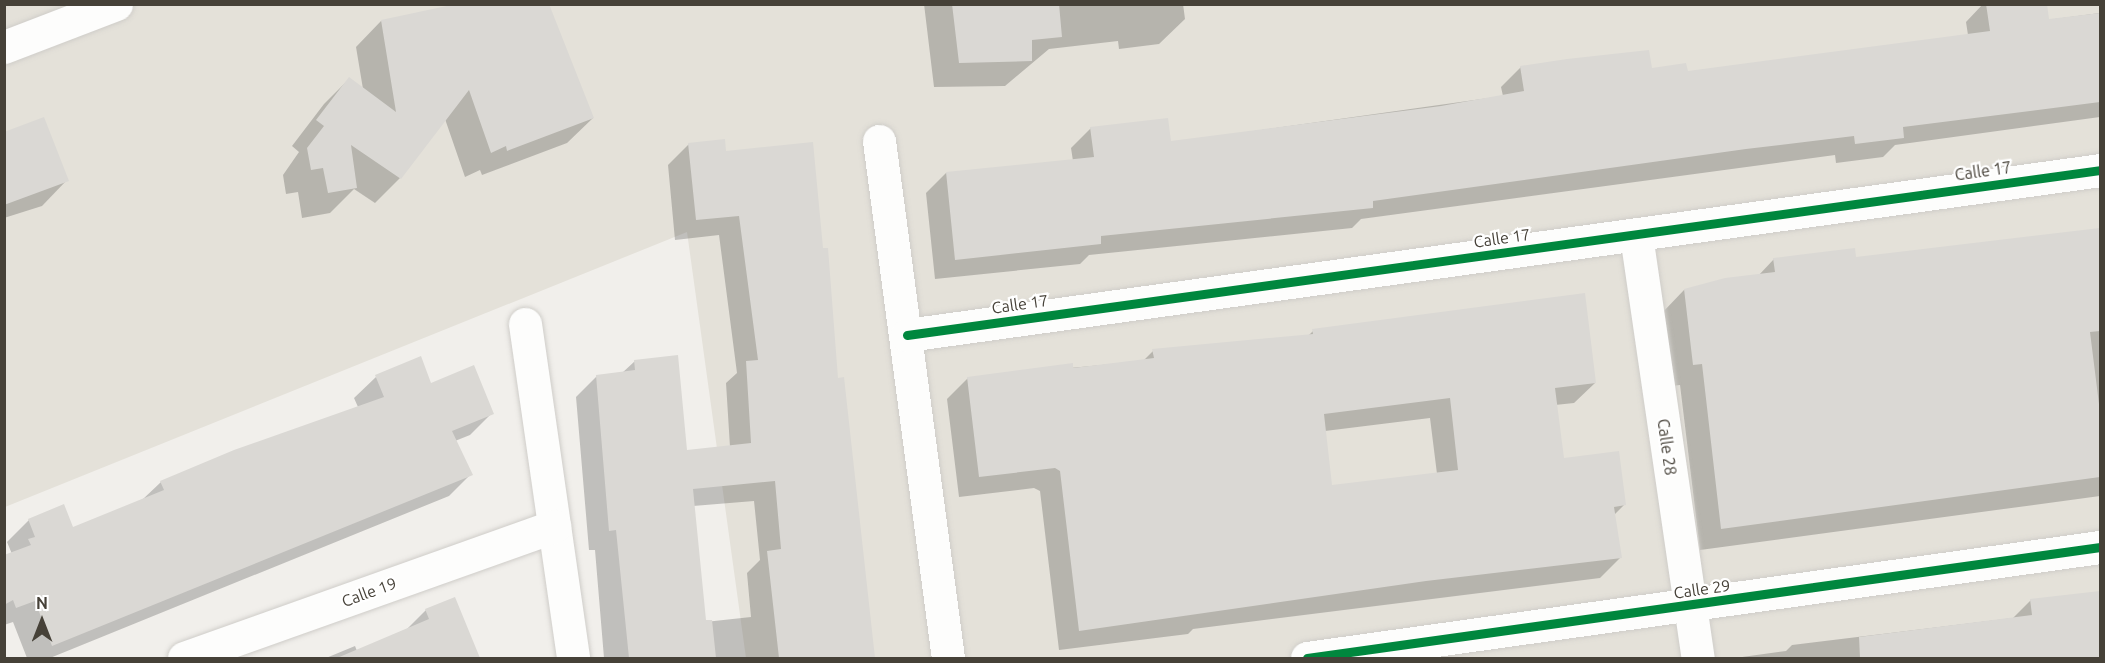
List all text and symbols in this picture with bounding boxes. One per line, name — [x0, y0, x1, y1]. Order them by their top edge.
street label: Calle 17 — [1953, 158, 2013, 184]
street label: Calle 17 — [1472, 225, 1532, 251]
street label: Calle 17 — [990, 291, 1050, 317]
street label: Calle 28 — [1654, 417, 1680, 477]
street label: Calle 19 — [339, 573, 399, 611]
street label: Calle 29 — [1672, 576, 1732, 602]
north arrow — [12, 591, 72, 651]
text: N — [36, 594, 48, 612]

